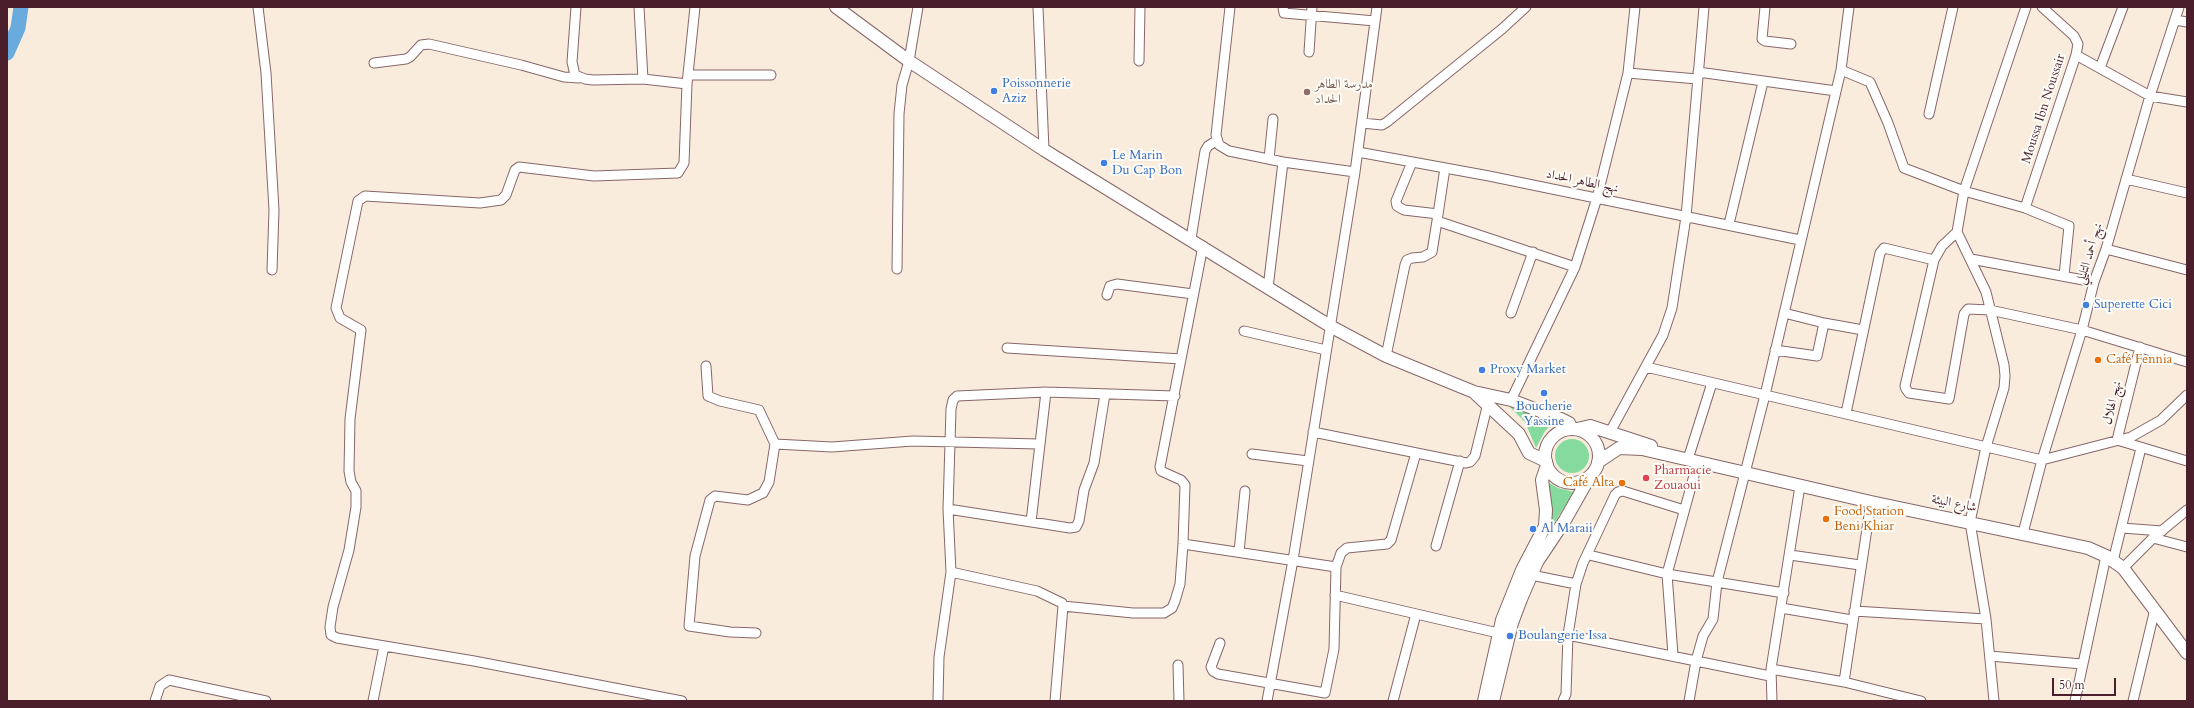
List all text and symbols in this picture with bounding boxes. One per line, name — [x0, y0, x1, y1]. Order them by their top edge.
street label: Moussa Ibn Noussair — [2019, 52, 2069, 166]
place label: Poissonnerie Aziz — [1002, 76, 1071, 107]
place label: مدرسة الطاهر الحداد — [1315, 77, 1373, 108]
marker: Poissonnerie Aziz — [989, 86, 999, 96]
marker: مدرسة الطاهر الحداد — [1302, 87, 1312, 97]
place label: Le Marin Du Cap Bon — [1112, 148, 1182, 179]
marker: Le Marin Du Cap Bon — [1099, 158, 1109, 168]
street label: نهج الطاهر الحداد — [1544, 167, 1620, 197]
street label: نهج أحمد التليلي — [2073, 221, 2107, 287]
place label: Superette Cici — [2094, 297, 2172, 313]
marker: Superette Cici — [2081, 300, 2091, 310]
place label: Café Fennia — [2106, 352, 2172, 368]
marker: Café Fennia — [2093, 355, 2103, 365]
place label: Proxy Market — [1490, 362, 1566, 378]
marker: Proxy Market — [1477, 365, 1487, 375]
street label: نهج الهلال — [2100, 380, 2126, 426]
marker: Boucherie Yassine — [1539, 388, 1549, 398]
place label: Boucherie Yassine — [1516, 399, 1572, 430]
place label: Pharmacie Zouaoui — [1654, 463, 1711, 494]
marker: Pharmacie Zouaoui — [1641, 473, 1651, 483]
place label: Café Alta — [1563, 475, 1614, 491]
marker: Café Alta — [1617, 478, 1627, 488]
street label: شارع البيئة — [1930, 492, 1978, 516]
place label: Food Station Beni Khiar — [1834, 504, 1904, 535]
marker: Food Station Beni Khiar — [1821, 514, 1831, 524]
place label: Al Maraii — [1541, 521, 1593, 537]
marker: Al Maraii — [1528, 524, 1538, 534]
place label: Boulangerie Issa — [1518, 628, 1607, 644]
marker: Boulangerie Issa — [1505, 631, 1515, 641]
scale bar — [2054, 670, 2118, 696]
text: 50 m — [2059, 677, 2085, 693]

